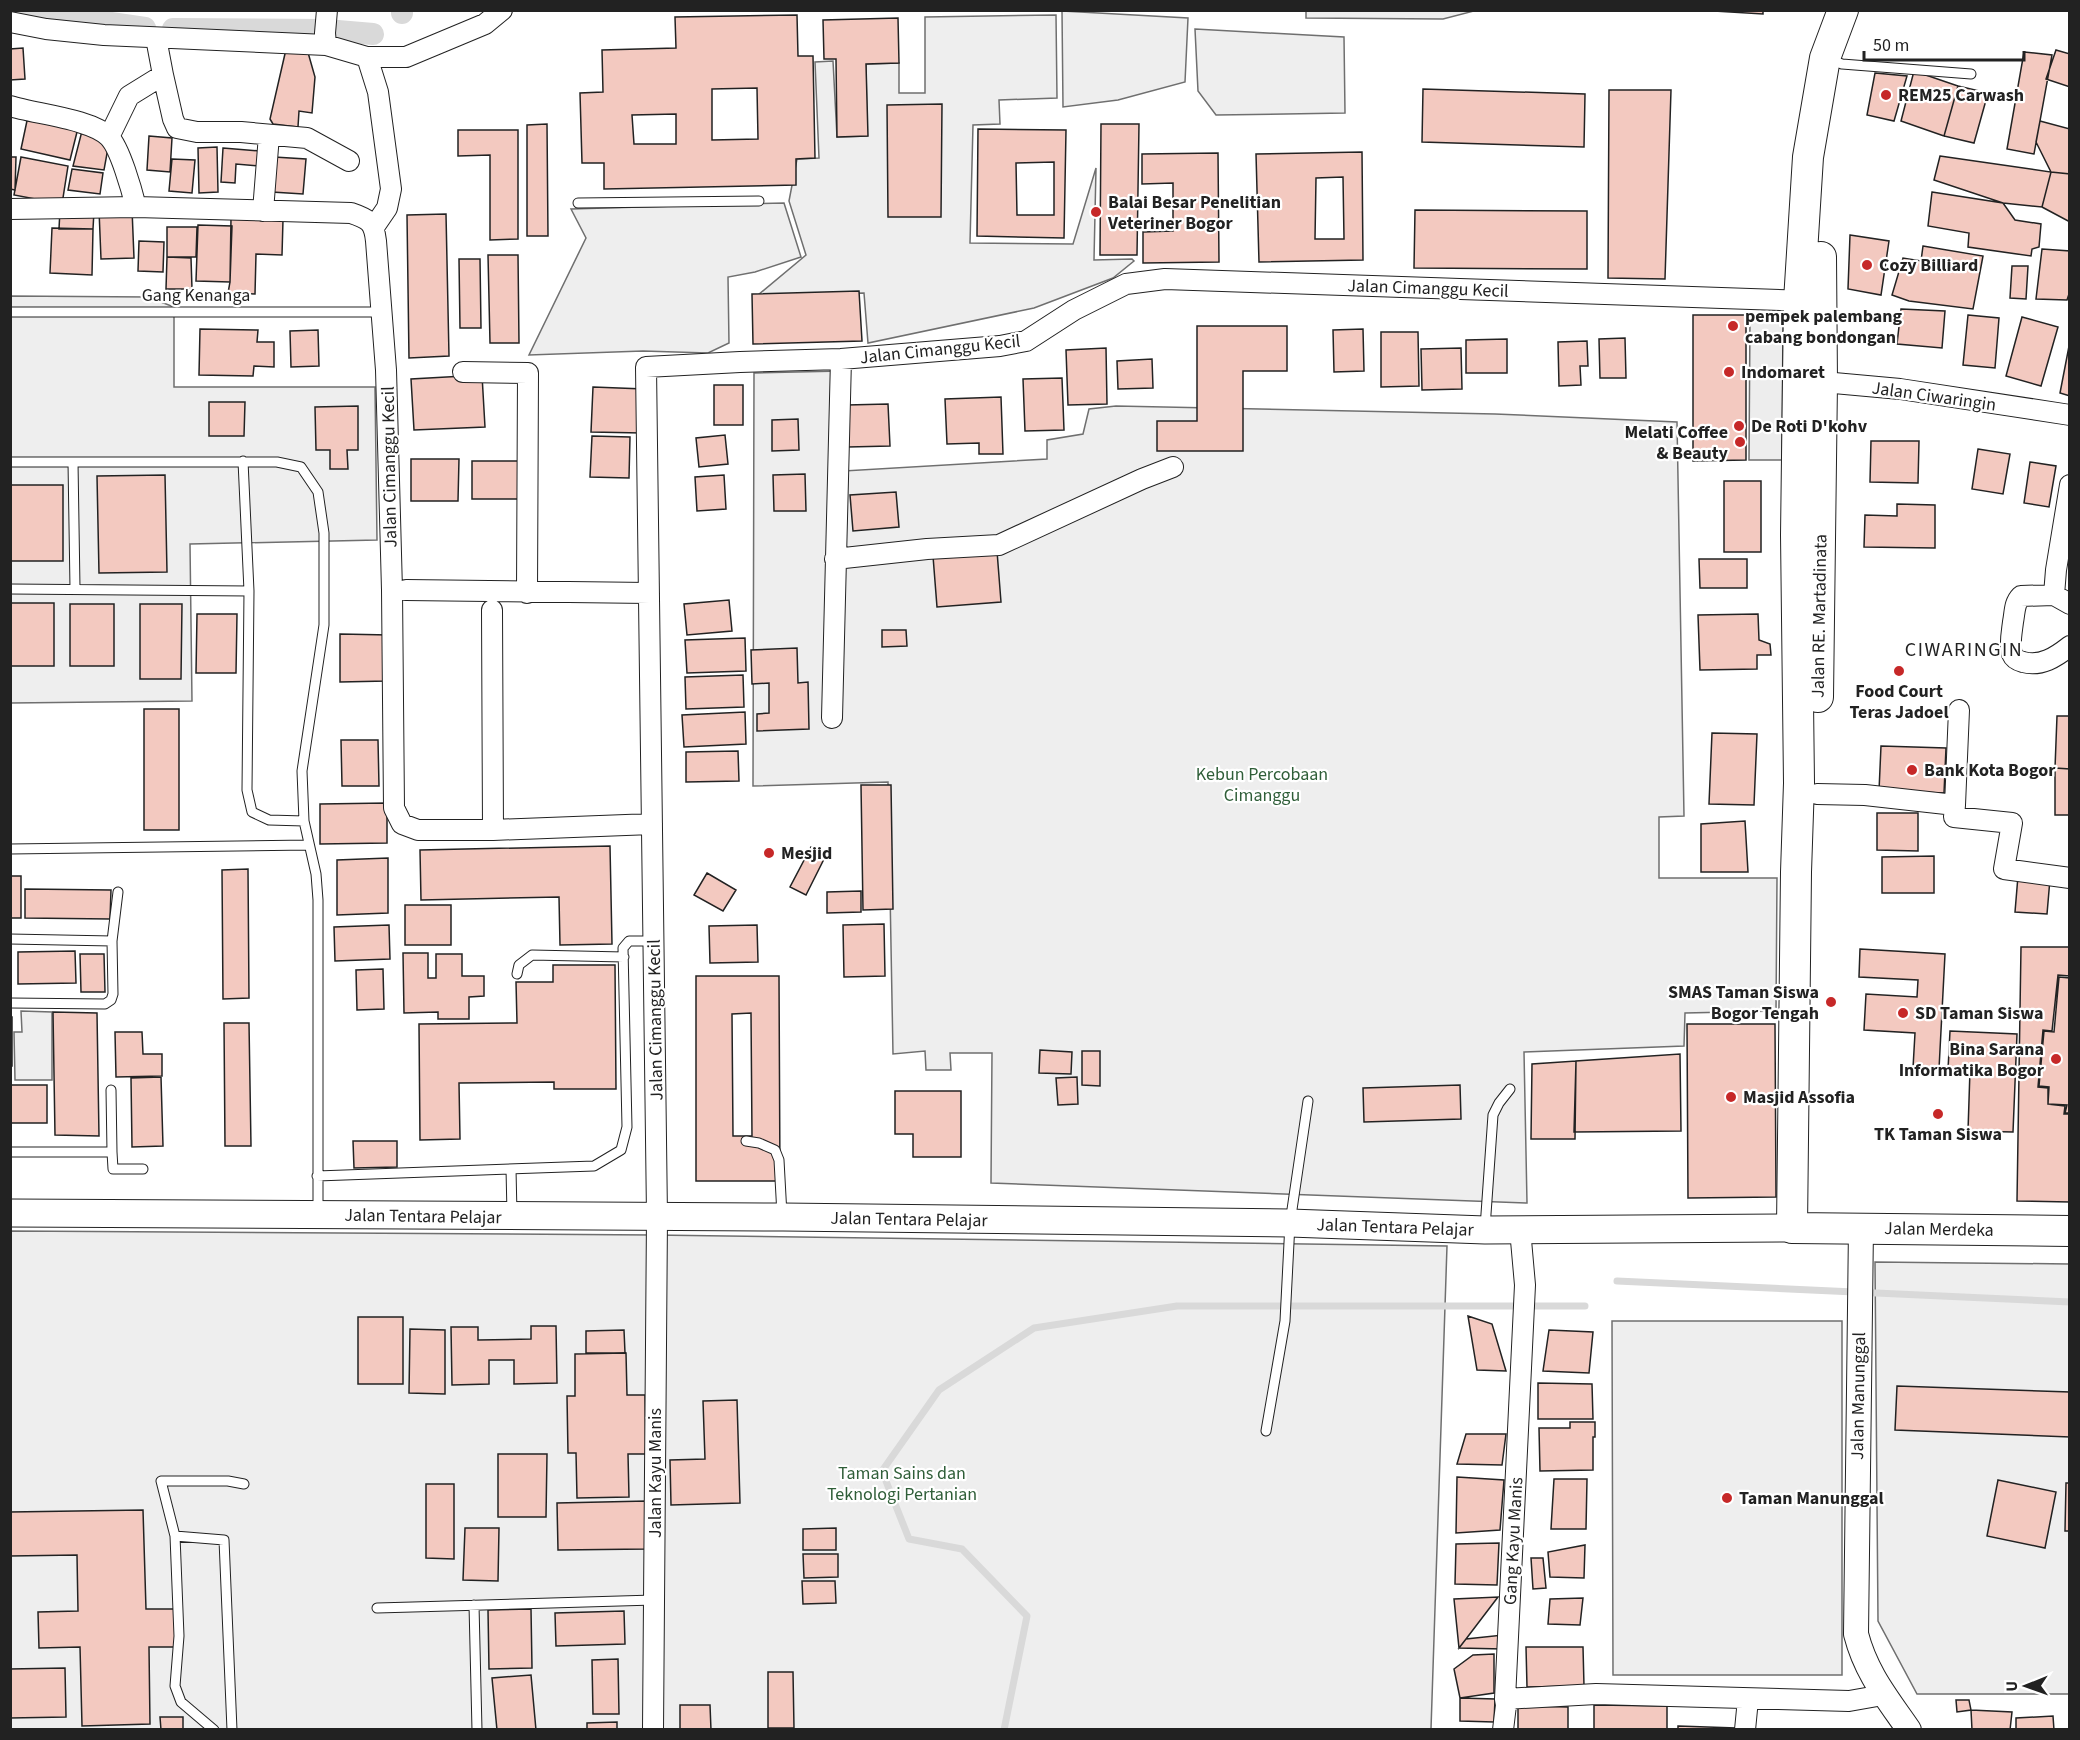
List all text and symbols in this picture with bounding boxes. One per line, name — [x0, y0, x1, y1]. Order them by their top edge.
scale bar — [1864, 24, 2024, 62]
text: 50 m — [1873, 33, 1909, 58]
place label: REM25 Carwash — [1898, 83, 2024, 108]
marker: REM25 Carwash — [1879, 88, 1893, 102]
place label: Balai Besar Penelitian Veteriner Bogor — [1107, 190, 1281, 236]
marker: Balai Besar Penelitian Veteriner Bogor — [1089, 205, 1103, 219]
place label: Cozy Billiard — [1879, 253, 1978, 278]
marker: Cozy Billiard — [1860, 258, 1874, 272]
street label: Jalan Cimanggu Kecil — [1347, 273, 1509, 304]
street label: Gang Kenanga — [142, 283, 250, 308]
place label: pempek palembang cabang bondongan — [1745, 304, 1903, 350]
marker: pempek palembang cabang bondongan — [1726, 319, 1740, 333]
street label: Jalan Cimanggu Kecil — [859, 329, 1022, 370]
place label: Indomaret — [1741, 360, 1825, 385]
marker: Indomaret — [1722, 365, 1736, 379]
street label: Jalan Ciwaringin — [1870, 375, 1998, 418]
street label: Jalan Cimanggu Kecil — [376, 386, 403, 548]
place label: De Roti D'kohv — [1751, 414, 1868, 439]
marker: De Roti D'kohv — [1732, 419, 1746, 433]
place label: Melati Coffee & Beauty — [1625, 420, 1729, 466]
marker: Melati Coffee & Beauty — [1733, 435, 1747, 449]
street label: Jalan RE. Martadinata — [1806, 534, 1833, 698]
district label: CIWARINGIN — [1905, 636, 2023, 664]
marker: Food Court Teras Jadoel — [1892, 664, 1906, 678]
place label: Food Court Teras Jadoel — [1849, 679, 1949, 725]
place label: Bank Kota Bogor — [1924, 758, 2056, 783]
park label: Kebun Percobaan Cimanggu — [1196, 762, 1328, 808]
marker: Bank Kota Bogor — [1905, 763, 1919, 777]
place label: Mesjid — [781, 841, 832, 866]
marker: Mesjid — [762, 846, 776, 860]
street label: Jalan Cimanggu Kecil — [642, 939, 669, 1101]
place label: SMAS Taman Siswa Bogor Tengah — [1668, 980, 1819, 1026]
marker: SMAS Taman Siswa Bogor Tengah — [1824, 995, 1838, 1009]
place label: SD Taman Siswa — [1915, 1001, 2043, 1026]
marker: SD Taman Siswa — [1896, 1006, 1910, 1020]
place label: Bina Sarana Informatika Bogor — [1899, 1037, 2045, 1083]
marker: Bina Sarana Informatika Bogor — [2049, 1052, 2063, 1066]
place label: Masjid Assofia — [1743, 1085, 1855, 1110]
marker: Masjid Assofia — [1724, 1090, 1738, 1104]
marker: TK Taman Siswa — [1931, 1107, 1945, 1121]
place label: TK Taman Siswa — [1874, 1122, 2002, 1147]
street label: Jalan Tentara Pelajar — [344, 1203, 503, 1230]
street label: Jalan Tentara Pelajar — [830, 1206, 989, 1233]
street label: Jalan Tentara Pelajar — [1316, 1212, 1475, 1243]
street label: Jalan Merdeka — [1884, 1216, 1994, 1243]
street label: Jalan Manunggal — [1845, 1332, 1872, 1460]
street label: Jalan Kayu Manis — [643, 1408, 668, 1538]
park label: Taman Sains dan Teknologi Pertanian — [827, 1461, 977, 1507]
street label: Gang Kayu Manis — [1498, 1476, 1529, 1606]
place label: Taman Manunggal — [1739, 1486, 1884, 1511]
marker: Taman Manunggal — [1720, 1491, 1734, 1505]
north arrow — [1996, 1656, 2056, 1716]
text: U — [2001, 1681, 2023, 1692]

